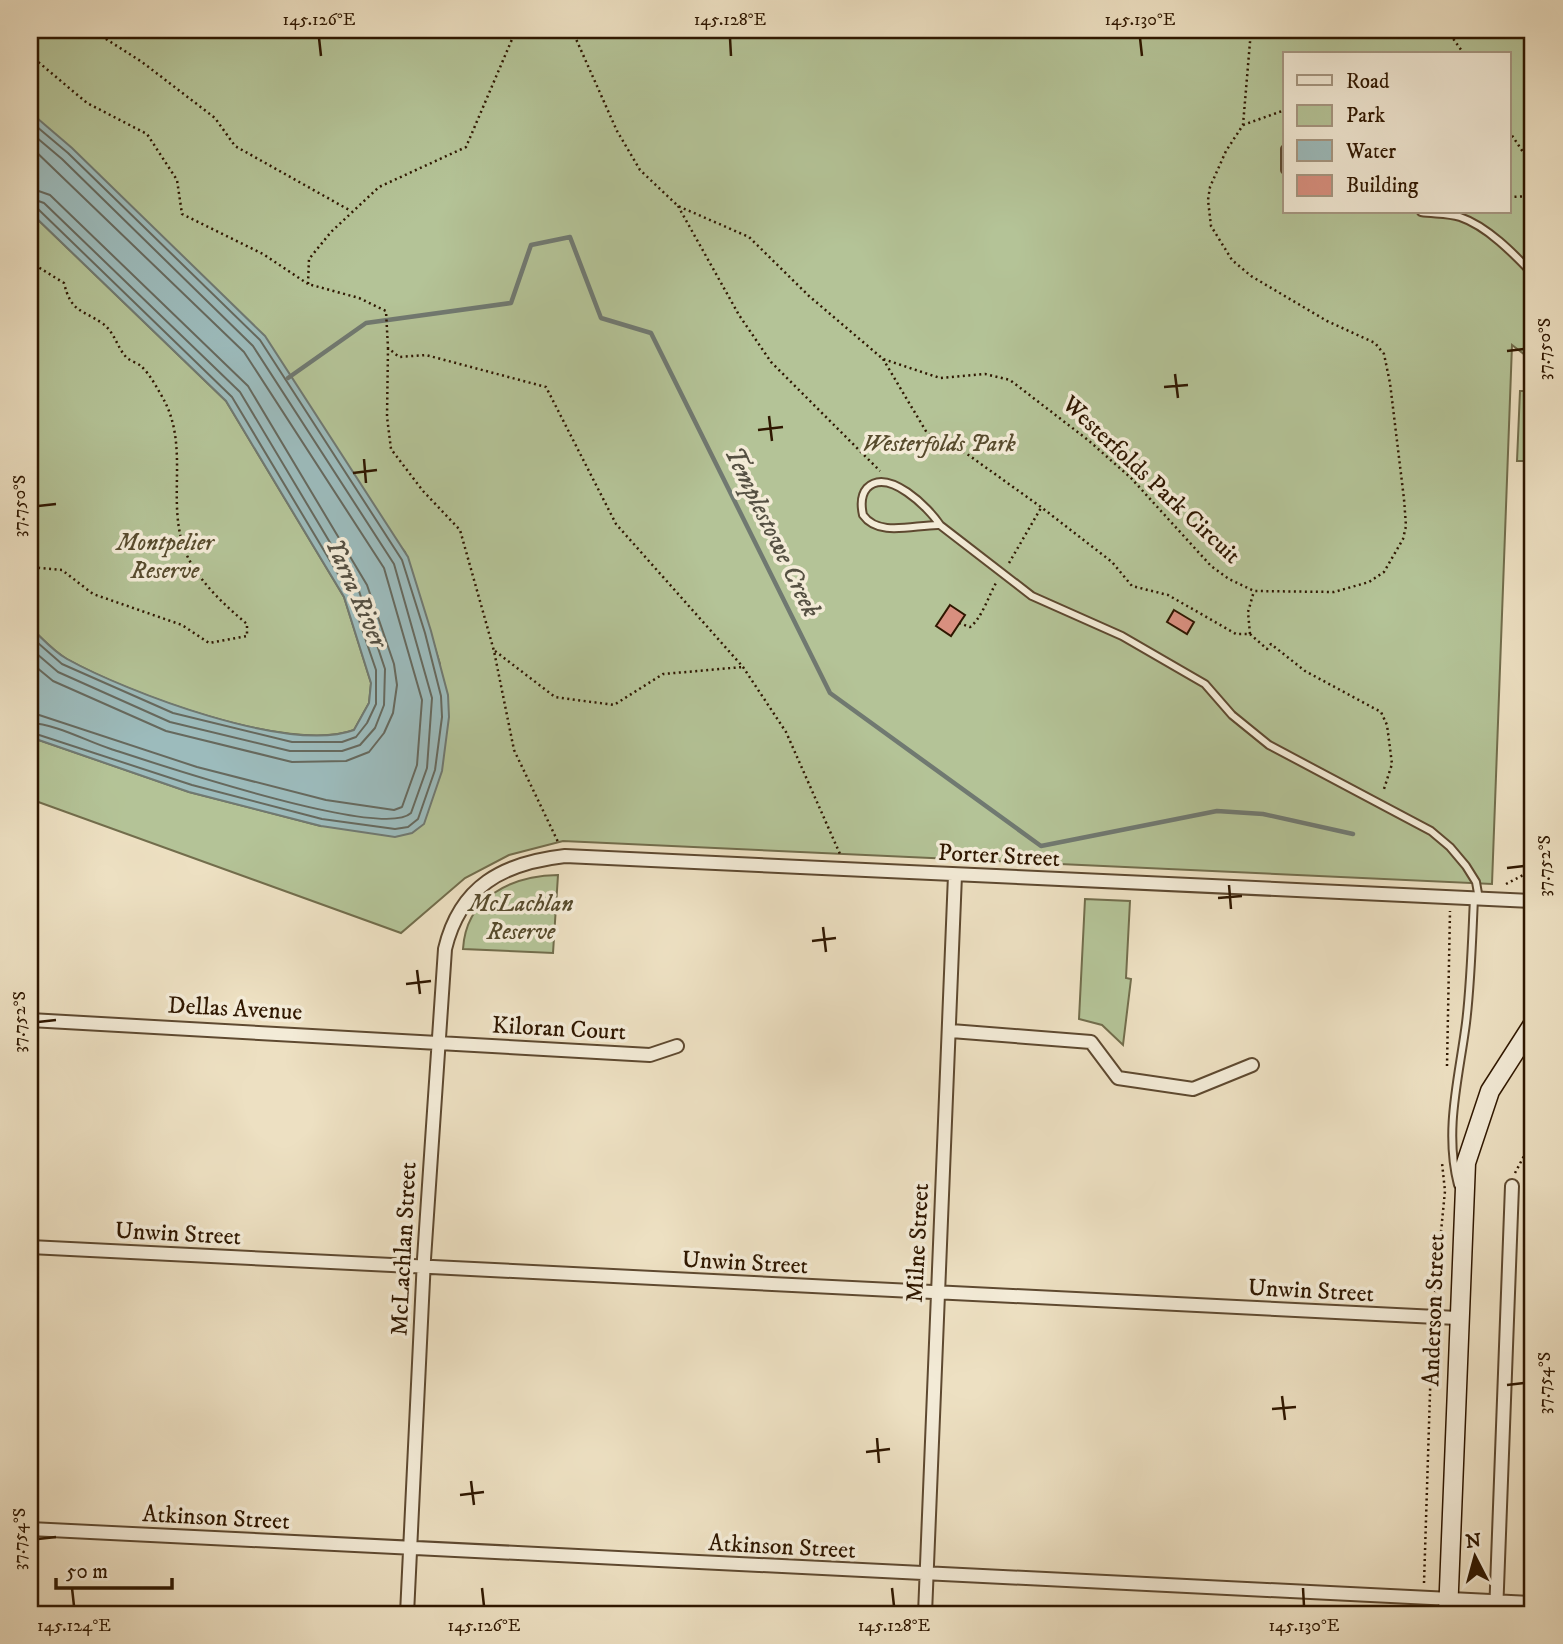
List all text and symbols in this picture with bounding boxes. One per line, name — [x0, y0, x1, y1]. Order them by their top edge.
text: 145.126°E — [283, 9, 356, 31]
text: 145.128°E — [694, 9, 766, 31]
text: 145.130°E — [1104, 9, 1176, 31]
legend — [1283, 52, 1510, 214]
text: Road — [1346, 69, 1390, 95]
text: Park — [1346, 103, 1386, 129]
text: Water — [1345, 139, 1396, 165]
text: Building — [1346, 173, 1419, 199]
text: 37.750°S — [1534, 318, 1556, 380]
street label: Westerfolds Park Circuit — [1055, 389, 1247, 571]
park label: Westerfolds Park — [862, 429, 1016, 459]
water label: Templestowe Creek — [716, 441, 828, 623]
text: 37.750°S — [9, 475, 31, 537]
park label: Montpelier Reserve — [114, 528, 216, 586]
water label: Yarra River — [317, 533, 395, 654]
text: 37.752°S — [1534, 835, 1556, 897]
street label: Porter Street — [937, 838, 1061, 874]
park label: McLachlan Reserve — [466, 889, 574, 947]
street label: Dellas Avenue — [167, 990, 303, 1028]
text: 37.752°S — [9, 991, 31, 1053]
street label: Kiloran Court — [491, 1011, 627, 1048]
street label: McLachlan Street — [384, 1161, 424, 1337]
street label: Milne Street — [900, 1182, 936, 1304]
street label: Unwin Street — [114, 1216, 242, 1252]
street label: Anderson Street — [1416, 1233, 1452, 1387]
street label: Unwin Street — [681, 1245, 809, 1281]
street label: Unwin Street — [1247, 1273, 1375, 1309]
text: 37.754°S — [1534, 1352, 1556, 1414]
street label: Atkinson Street — [141, 1499, 291, 1537]
text: 37.754°S — [9, 1508, 31, 1570]
north arrow — [1440, 1522, 1510, 1592]
street label: Atkinson Street — [707, 1528, 857, 1566]
text: N — [1464, 1529, 1483, 1554]
scale bar — [56, 1546, 172, 1590]
text: 50 m — [66, 1559, 108, 1585]
text: 145.124°E — [37, 1615, 111, 1637]
text: 145.126°E — [448, 1615, 521, 1637]
text: 145.128°E — [858, 1615, 930, 1637]
text: 145.130°E — [1268, 1615, 1340, 1637]

